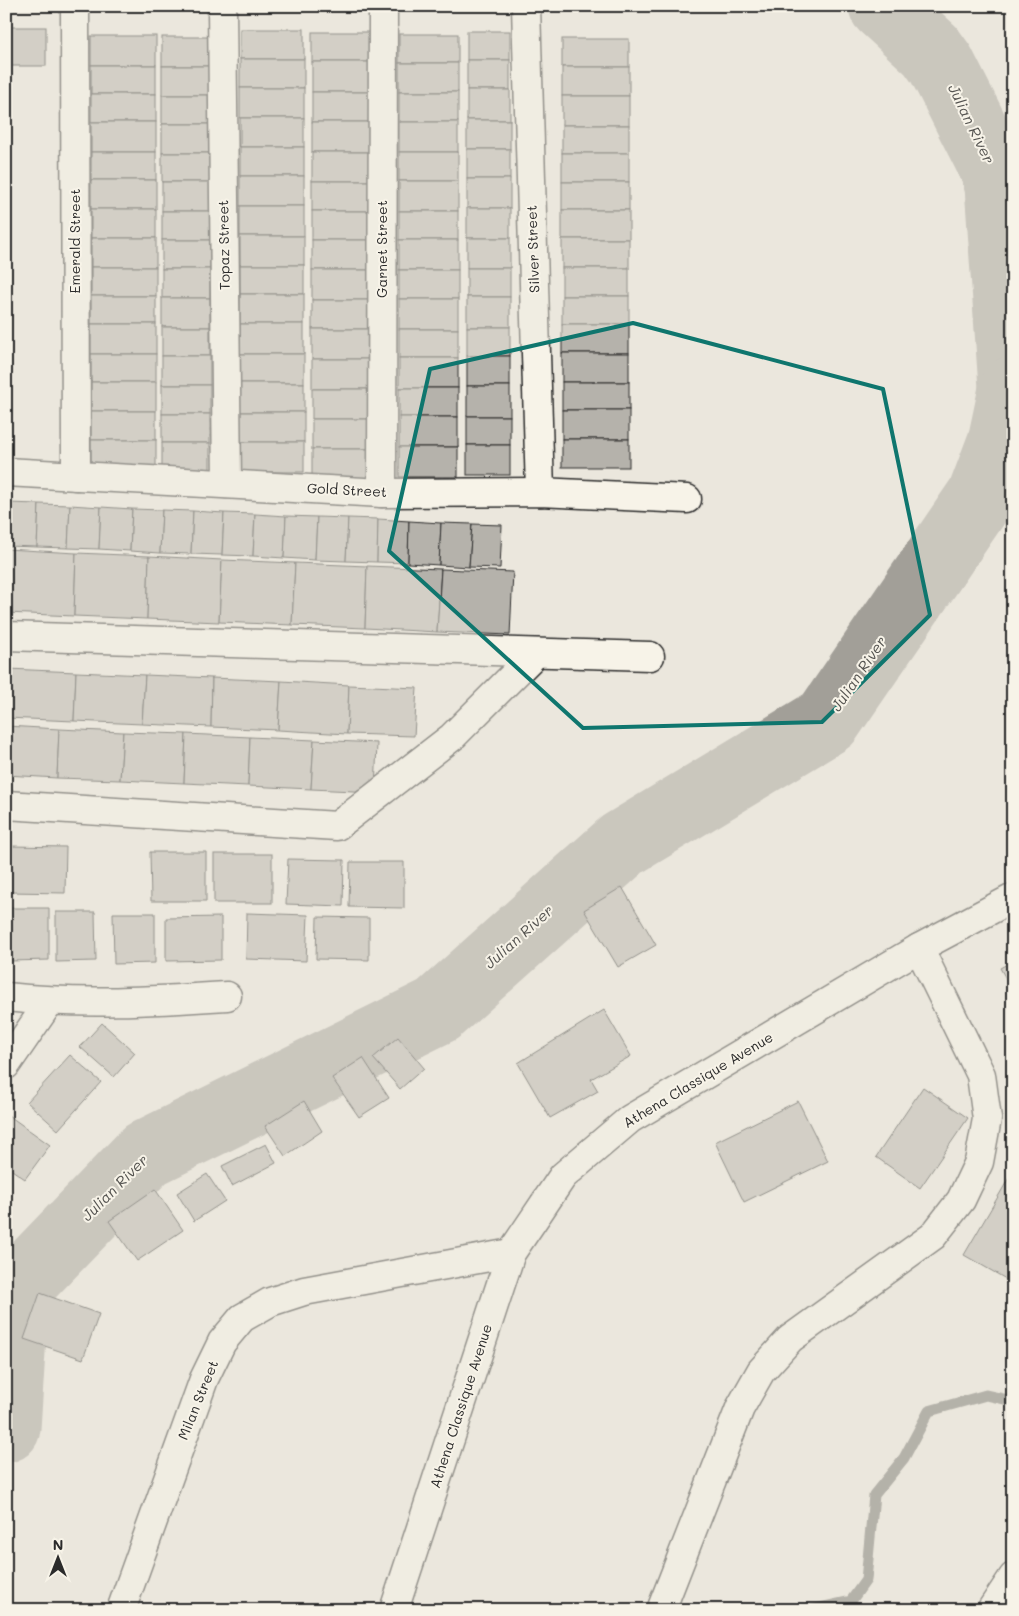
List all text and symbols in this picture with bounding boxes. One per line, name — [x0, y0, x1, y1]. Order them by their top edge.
water label: Julian River — [944, 80, 1000, 167]
street label: Emerald Street — [65, 188, 84, 294]
street label: Topaz Street — [213, 200, 234, 290]
street label: Garnet Street — [372, 200, 391, 298]
street label: Silver Street — [521, 205, 544, 293]
street label: Gold Street — [307, 478, 388, 501]
water label: Julian River — [826, 632, 891, 715]
water label: Julian River — [480, 900, 557, 973]
street label: Athena Classique Avenue — [619, 1027, 776, 1132]
water label: Julian River — [77, 1149, 152, 1225]
street label: Athena Classique Avenue — [425, 1321, 496, 1490]
street label: Milan Street — [173, 1357, 222, 1443]
north arrow — [32, 1534, 82, 1584]
text: N — [53, 1535, 63, 1554]

